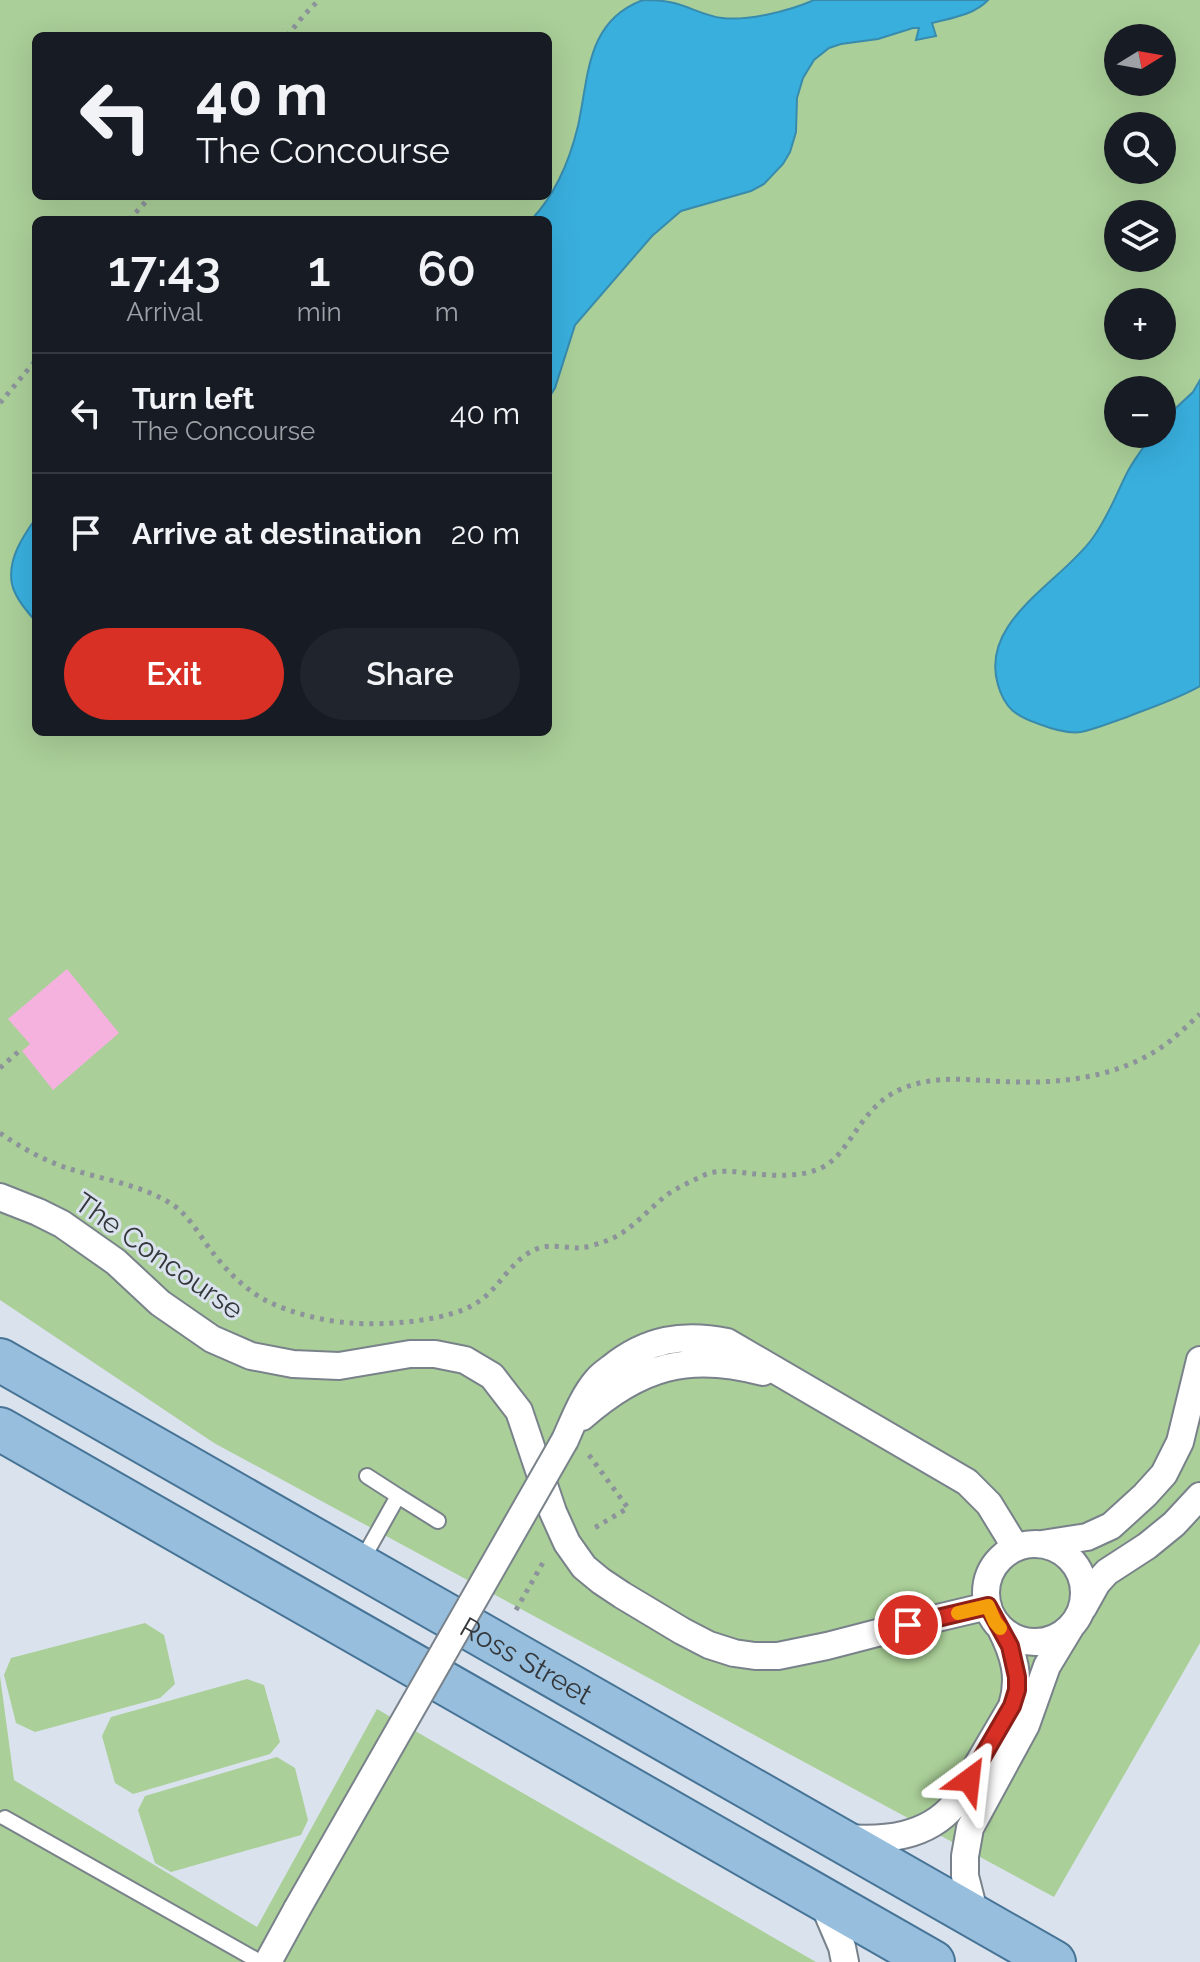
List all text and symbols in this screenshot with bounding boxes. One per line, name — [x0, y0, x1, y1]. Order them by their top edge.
north arrow — [1104, 24, 1176, 96]
map controls — [1104, 24, 1176, 448]
text: 40 m — [196, 62, 328, 128]
icon: left — [64, 64, 168, 168]
button: search — [1104, 112, 1176, 184]
text: The Concourse — [196, 129, 450, 171]
button: layers — [1104, 200, 1176, 272]
text: 17:43 — [108, 241, 221, 297]
text: 1 — [308, 241, 331, 297]
text: 60 — [417, 241, 476, 297]
button: + — [1104, 288, 1176, 360]
text: Arrival — [126, 297, 203, 327]
text: min — [297, 297, 342, 327]
text: m — [435, 297, 459, 327]
button: − — [1104, 376, 1176, 448]
text: Turn left — [132, 381, 254, 416]
icon: left — [64, 391, 108, 435]
text: 40 m — [450, 396, 520, 431]
text: The Concourse — [132, 416, 315, 446]
icon: arrive — [64, 511, 108, 555]
text: Arrive at destination — [132, 516, 422, 551]
text: 20 m — [451, 516, 520, 551]
button: Exit — [64, 628, 284, 720]
button: Share — [300, 628, 520, 720]
street label: The Concourse — [69, 1186, 249, 1326]
pin — [874, 1591, 942, 1659]
icon: arrive — [886, 1603, 930, 1647]
street label: Ross Street — [454, 1610, 598, 1711]
position arrow — [927, 1738, 1011, 1822]

